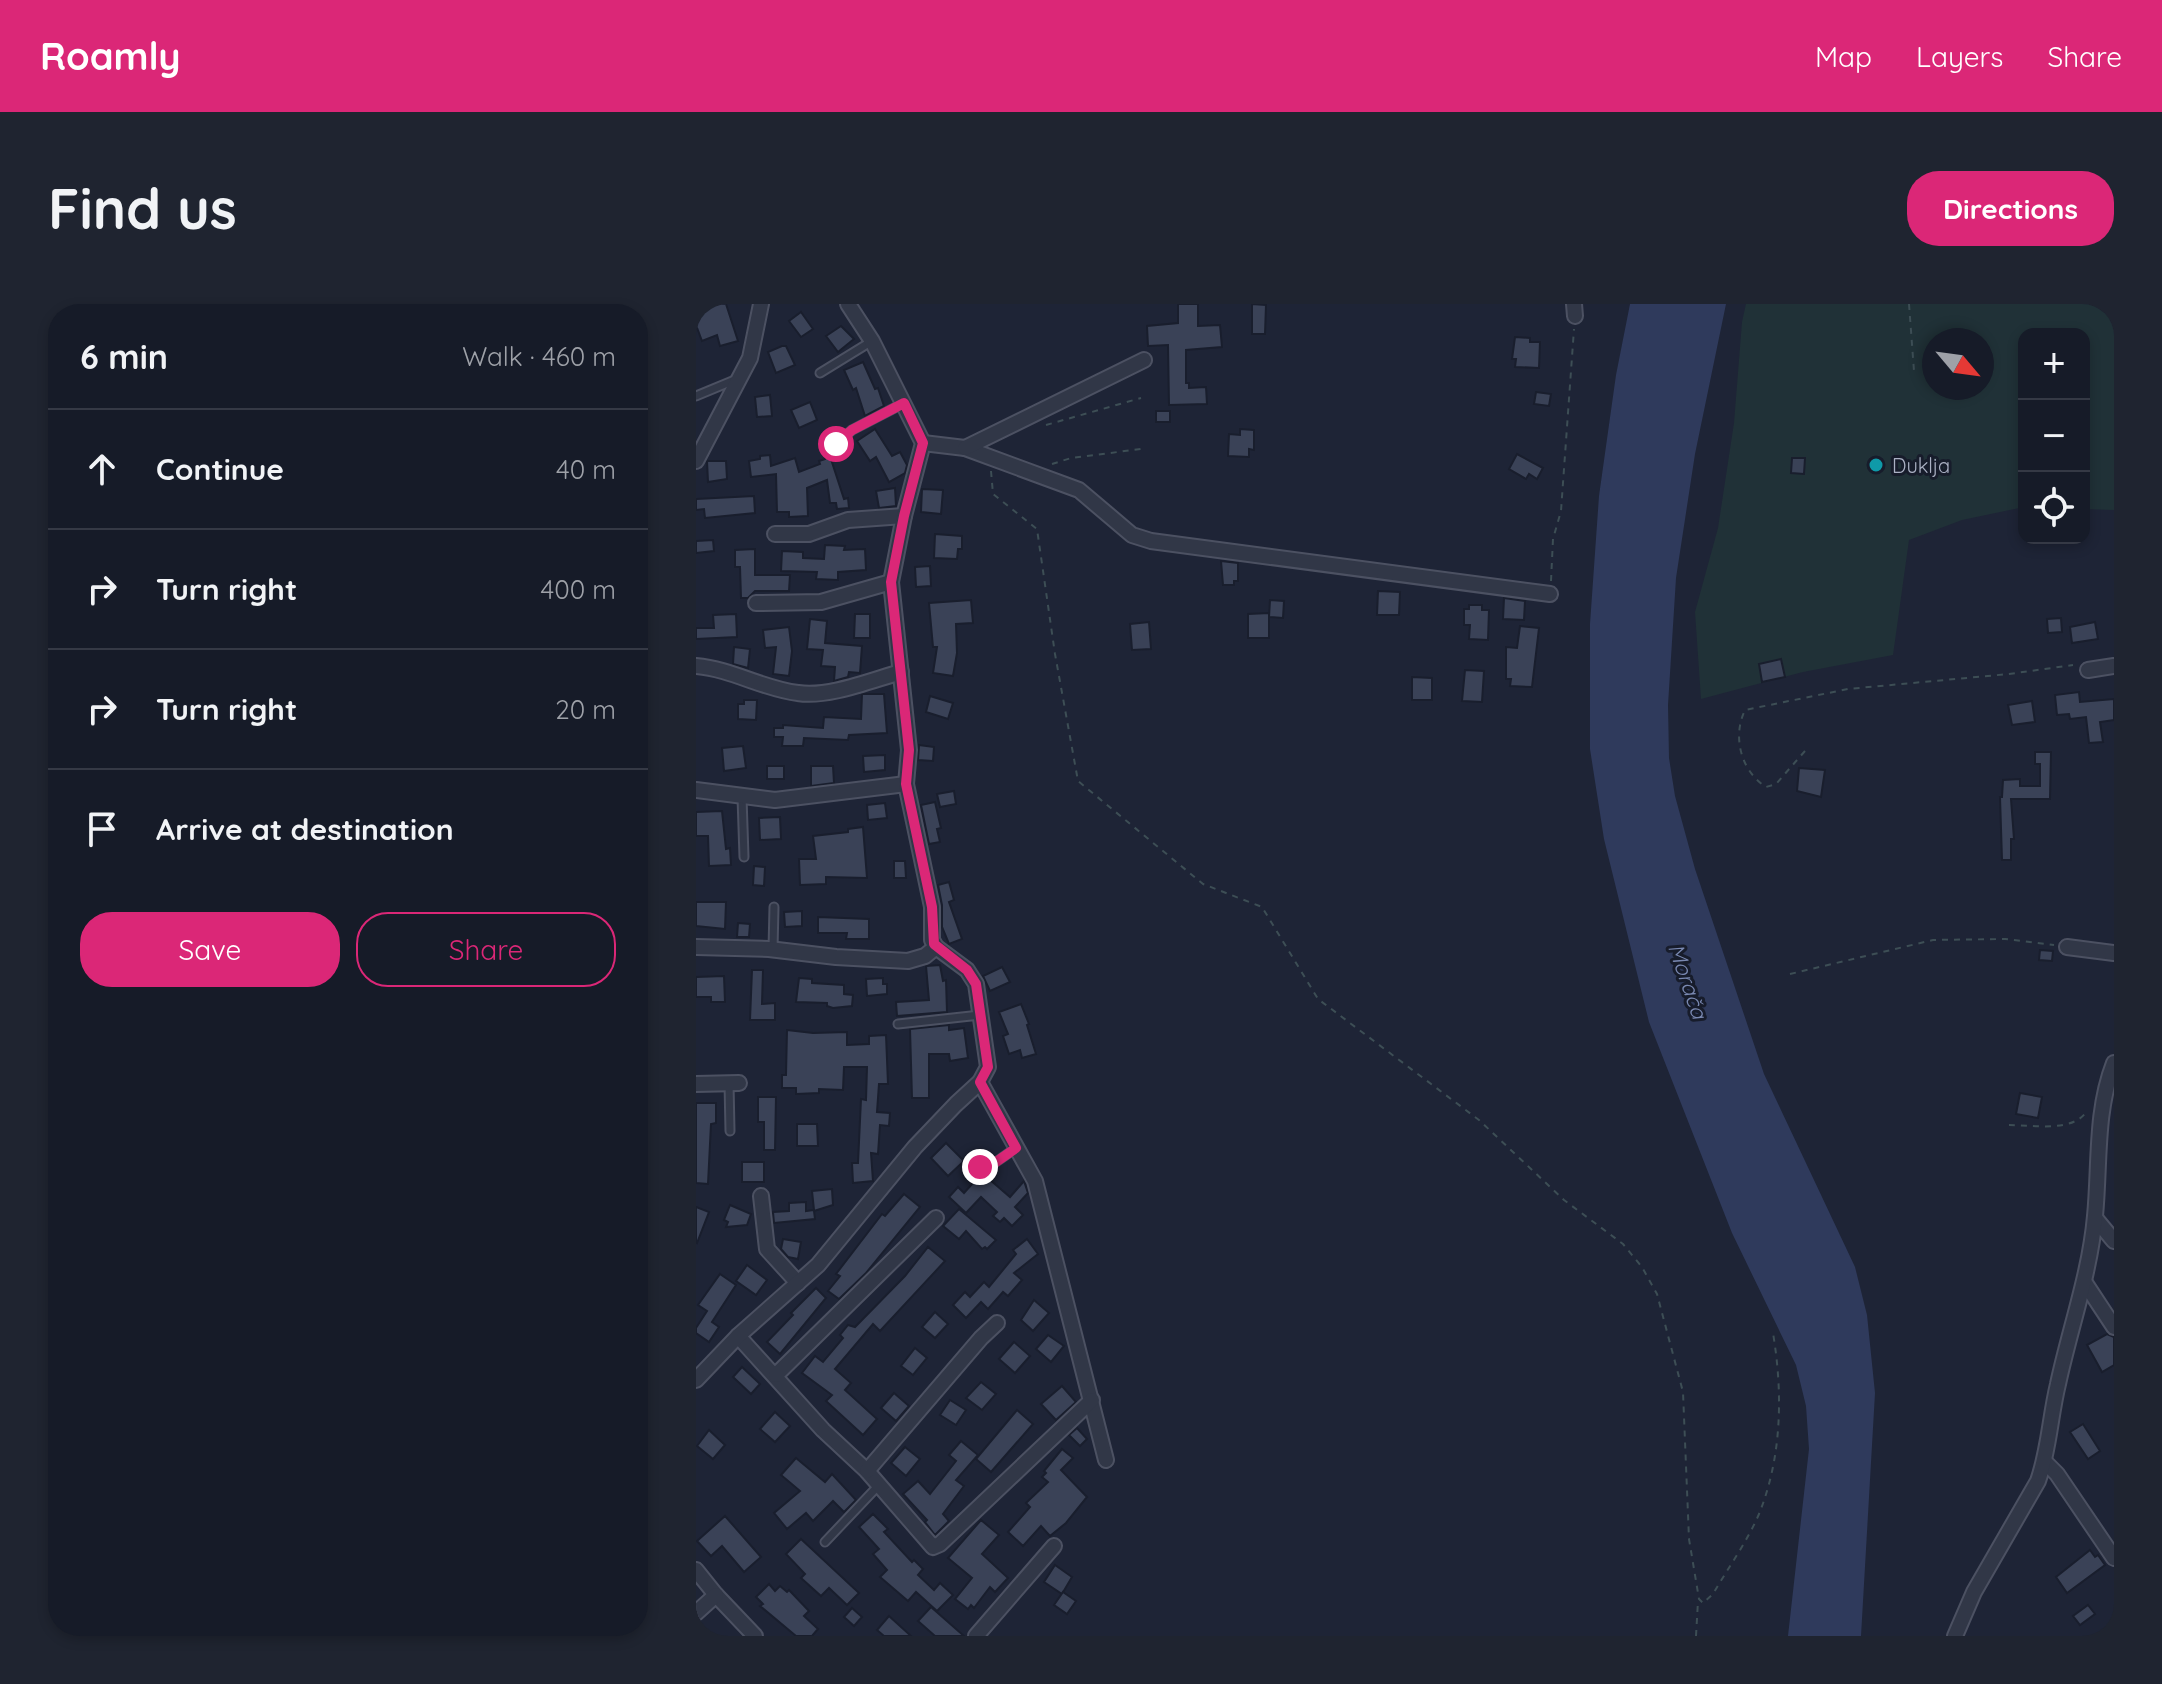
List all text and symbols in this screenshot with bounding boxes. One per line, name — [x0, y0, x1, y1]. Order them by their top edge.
text: Roamly — [40, 32, 181, 80]
text: Map — [1815, 39, 1872, 74]
text: Layers — [1916, 39, 2003, 74]
text: Share — [2047, 39, 2122, 74]
button: Directions — [1907, 171, 2114, 246]
text: Find us — [48, 173, 237, 243]
north arrow — [1922, 328, 1994, 400]
map controls — [2018, 328, 2090, 544]
button: + — [2018, 328, 2090, 400]
text: 6 min — [80, 335, 168, 378]
text: Walk · 460 m — [462, 340, 616, 373]
button: − — [2018, 400, 2090, 472]
route start — [818, 426, 854, 462]
icon: ahead — [80, 447, 124, 491]
text: Continue — [156, 450, 284, 488]
text: 40 m — [556, 453, 616, 486]
place label: Duklja — [1892, 453, 1950, 478]
marker: Duklja — [1867, 456, 1885, 474]
button: locate — [2018, 472, 2090, 544]
icon: right — [80, 567, 124, 611]
text: Turn right — [156, 570, 297, 608]
text: 400 m — [541, 573, 616, 606]
icon: right — [80, 687, 124, 731]
text: Turn right — [156, 690, 297, 728]
text: 20 m — [555, 693, 616, 726]
icon: arrive — [80, 807, 124, 851]
text: Arrive at destination — [156, 810, 454, 848]
button: Save — [80, 912, 340, 987]
button: Share — [356, 912, 616, 987]
water label: Morača — [1662, 940, 1714, 1024]
route end — [962, 1149, 998, 1185]

